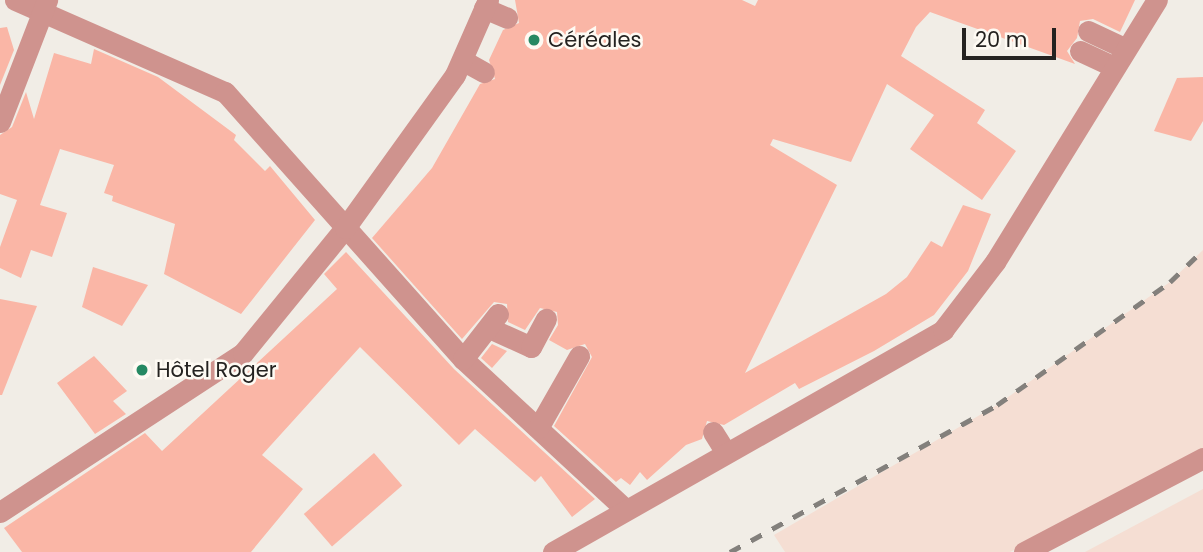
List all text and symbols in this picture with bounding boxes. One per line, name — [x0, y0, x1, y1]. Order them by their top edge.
scale bar — [965, 14, 1060, 58]
text: 20 m — [975, 25, 1028, 54]
place label: Céréales — [548, 27, 641, 53]
marker: Céréales — [526, 32, 542, 48]
place label: Hôtel Roger — [156, 357, 277, 383]
marker: Hôtel Roger — [134, 362, 150, 378]

